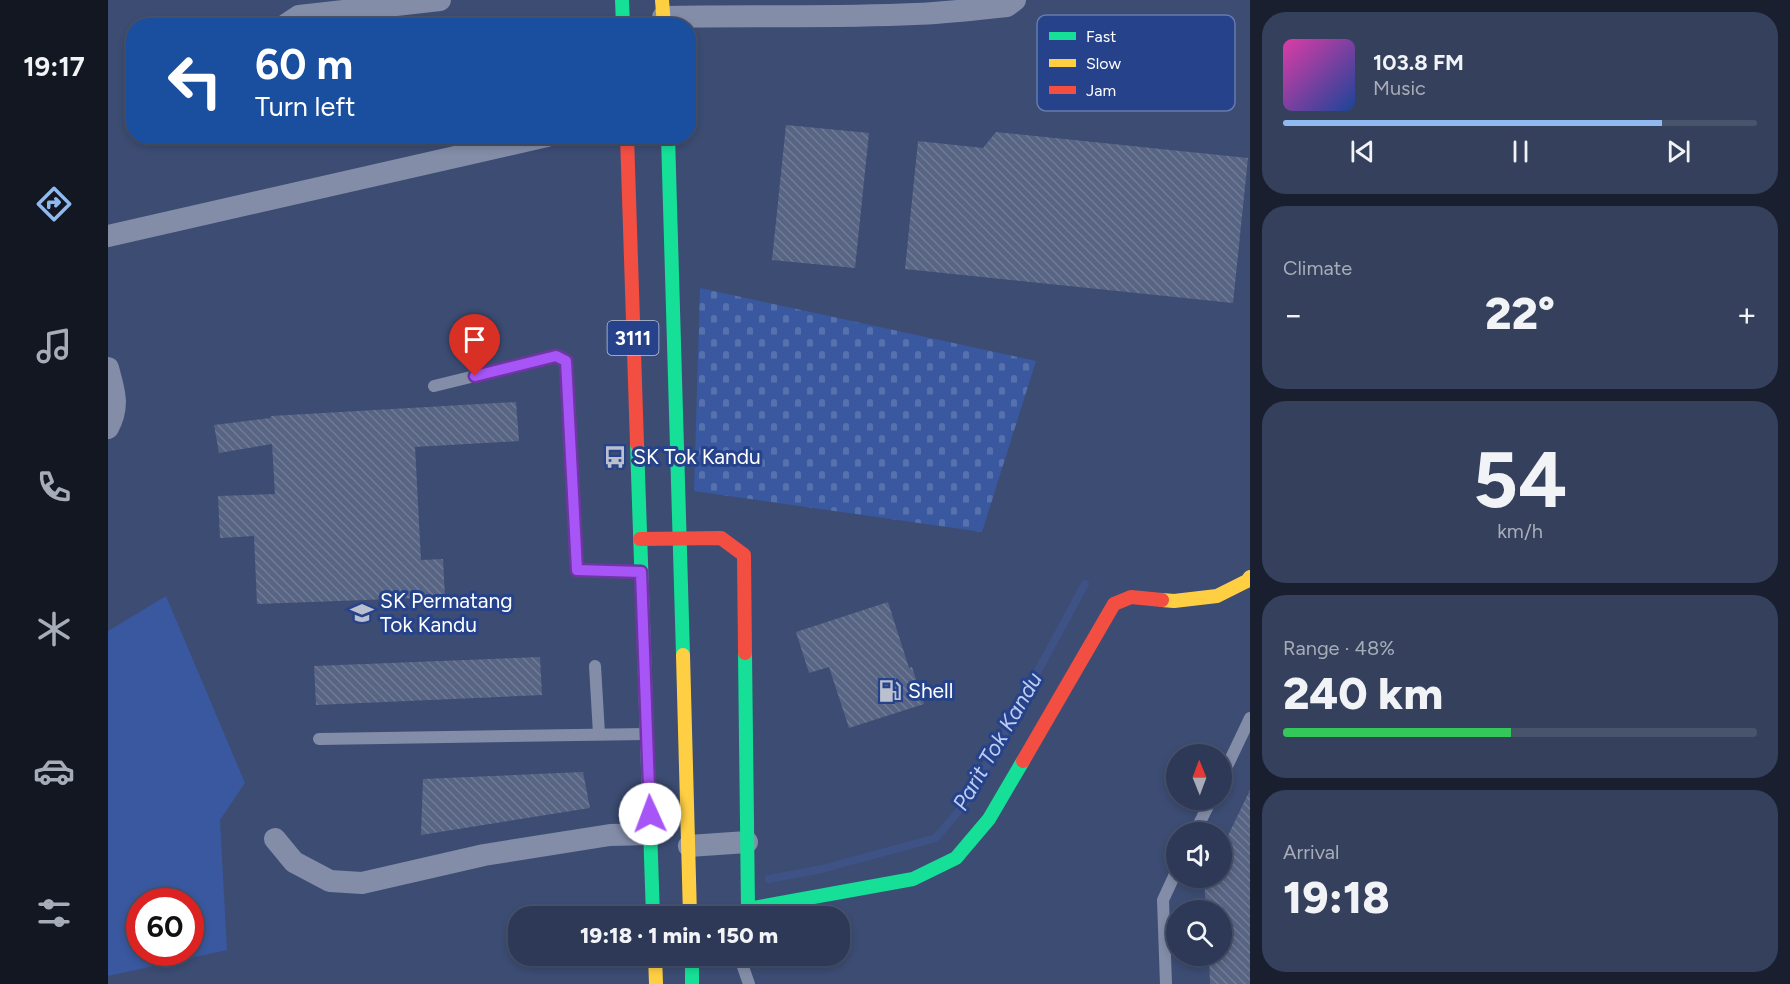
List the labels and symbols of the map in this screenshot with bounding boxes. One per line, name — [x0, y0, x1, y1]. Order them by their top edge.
legend — [1037, 15, 1235, 111]
text: Fast — [1086, 27, 1116, 46]
text: Slow — [1086, 54, 1121, 73]
text: Jam — [1086, 81, 1116, 100]
pin — [449, 314, 500, 376]
road number: 3111 — [608, 321, 658, 355]
bus stop icon: SK Tok Kandu — [602, 444, 628, 470]
place label: SK Tok Kandu — [633, 444, 761, 469]
place label: SK Permatang Tok Kandu — [380, 588, 513, 637]
school or university icon: SK Permatang Tok Kandu — [349, 600, 375, 626]
water label: Parit Tok Kandu — [947, 667, 1048, 815]
fuel station icon: Shell — [877, 678, 903, 704]
place label: Shell — [908, 678, 953, 703]
north arrow — [1166, 744, 1232, 810]
position arrow — [618, 782, 682, 846]
speed limit sign: 60 — [126, 888, 204, 966]

